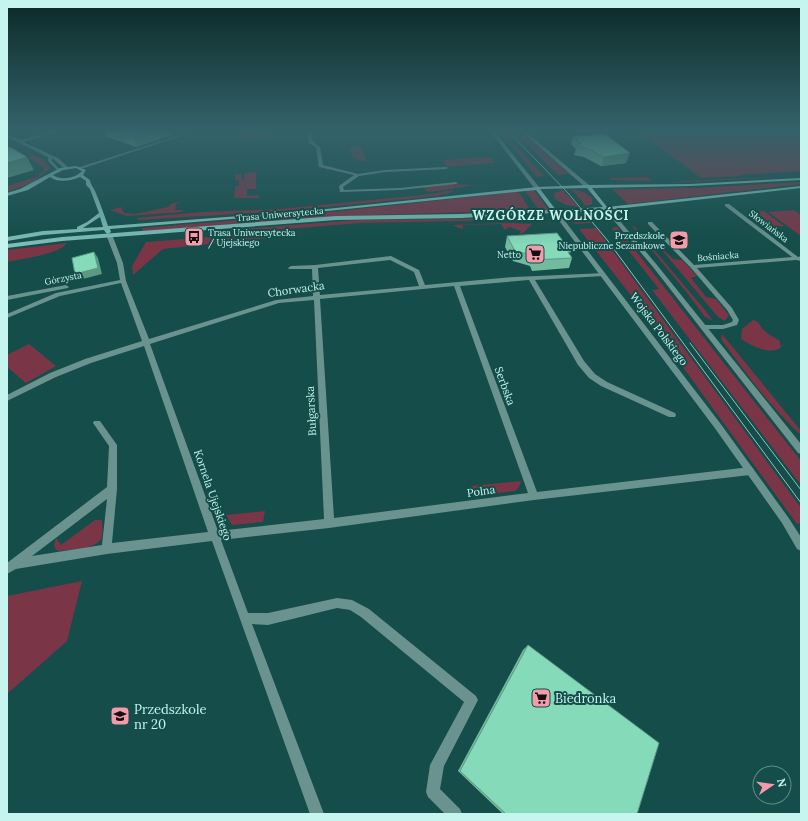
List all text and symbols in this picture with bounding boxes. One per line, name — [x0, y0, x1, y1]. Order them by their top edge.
street label: Trasa Uniwersytecka — [236, 205, 324, 223]
district label: WZGÓRZE WOLNOŚCI — [472, 206, 630, 224]
street label: Słowiańska — [747, 208, 791, 245]
bus stop icon: Trasa Uniwersytecka / Ujejskiego — [183, 226, 205, 248]
place label: Trasa Uniwersytecka / Ujejskiego — [208, 227, 296, 249]
school or university icon: Przedszkole Niepubliczne Sezamkowe — [668, 229, 690, 251]
place label: Przedszkole Niepubliczne Sezamkowe — [559, 230, 665, 251]
supermarket icon: Netto — [524, 243, 546, 265]
place label: Netto — [497, 249, 521, 260]
street label: Bośniacka — [697, 249, 740, 263]
street label: Górzysta — [43, 269, 83, 287]
street label: Chorwacka — [267, 278, 326, 300]
street label: Wojska Polskiego — [627, 290, 691, 368]
street label: Serbska — [492, 365, 519, 407]
street label: Bułgarska — [303, 385, 319, 436]
street label: Kornela Ujejskiego — [191, 448, 235, 542]
street label: Polna — [466, 482, 496, 500]
supermarket icon: Biedronka — [530, 687, 552, 709]
place label: Biedronka — [555, 690, 616, 707]
place label: Przedszkole nr 20 — [134, 701, 207, 733]
school or university icon: Przedszkole nr 20 — [109, 705, 131, 727]
north arrow — [752, 765, 792, 805]
text: N — [774, 777, 790, 789]

